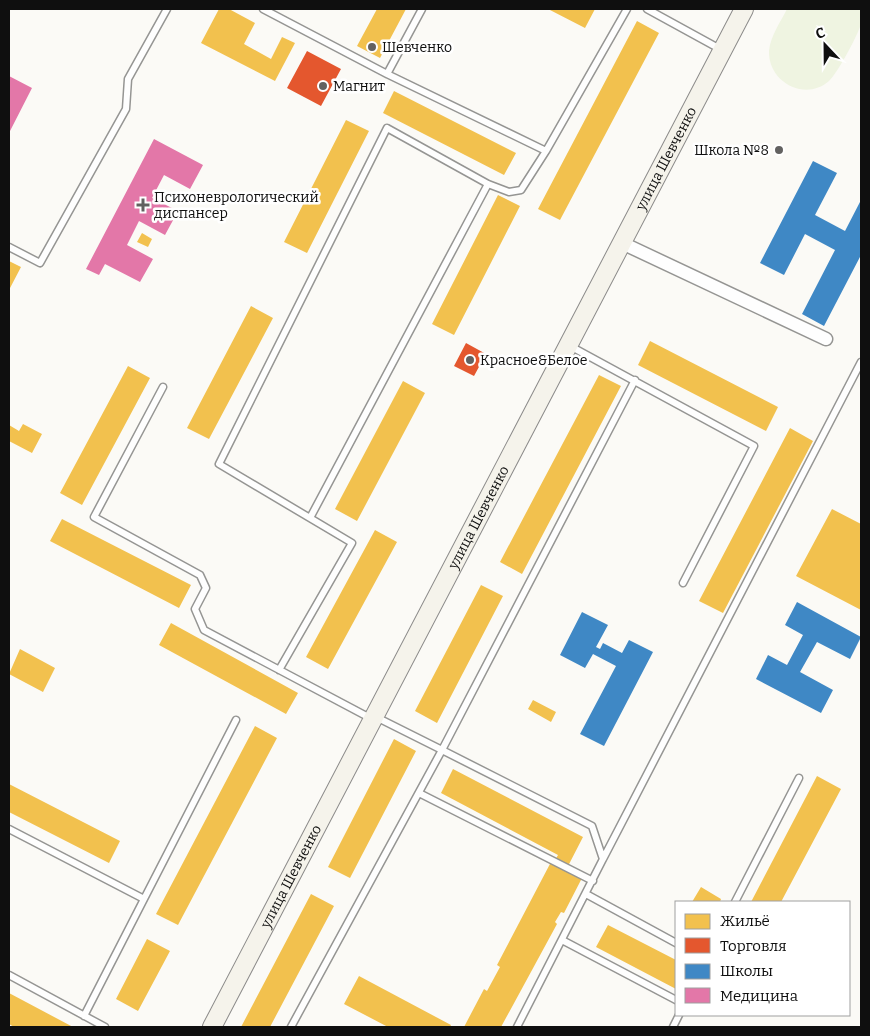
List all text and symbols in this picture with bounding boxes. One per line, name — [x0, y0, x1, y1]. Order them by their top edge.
north arrow — [800, 20, 850, 70]
text: С — [813, 24, 828, 43]
place label: Шевченко — [382, 39, 452, 56]
marker: Шевченко — [366, 41, 378, 53]
place label: Магнит — [333, 78, 385, 95]
marker: Магнит — [317, 80, 329, 92]
street label: улица Шевченко — [631, 104, 700, 214]
place label: Школа №8 — [694, 142, 769, 159]
marker: Школа №8 — [773, 144, 785, 156]
place label: Психоневрологический диспансер — [154, 189, 319, 222]
marker: Психоневрологический диспансер — [136, 198, 150, 212]
place label: Красное&Белое — [480, 352, 587, 369]
marker: Красное&Белое — [464, 354, 476, 366]
street label: улица Шевченко — [444, 463, 512, 573]
street label: улица Шевченко — [256, 822, 325, 932]
legend — [675, 901, 850, 1016]
text: Жильё — [720, 912, 770, 930]
text: Торговля — [720, 937, 787, 955]
text: Школы — [720, 962, 773, 980]
text: Медицина — [720, 987, 798, 1005]

